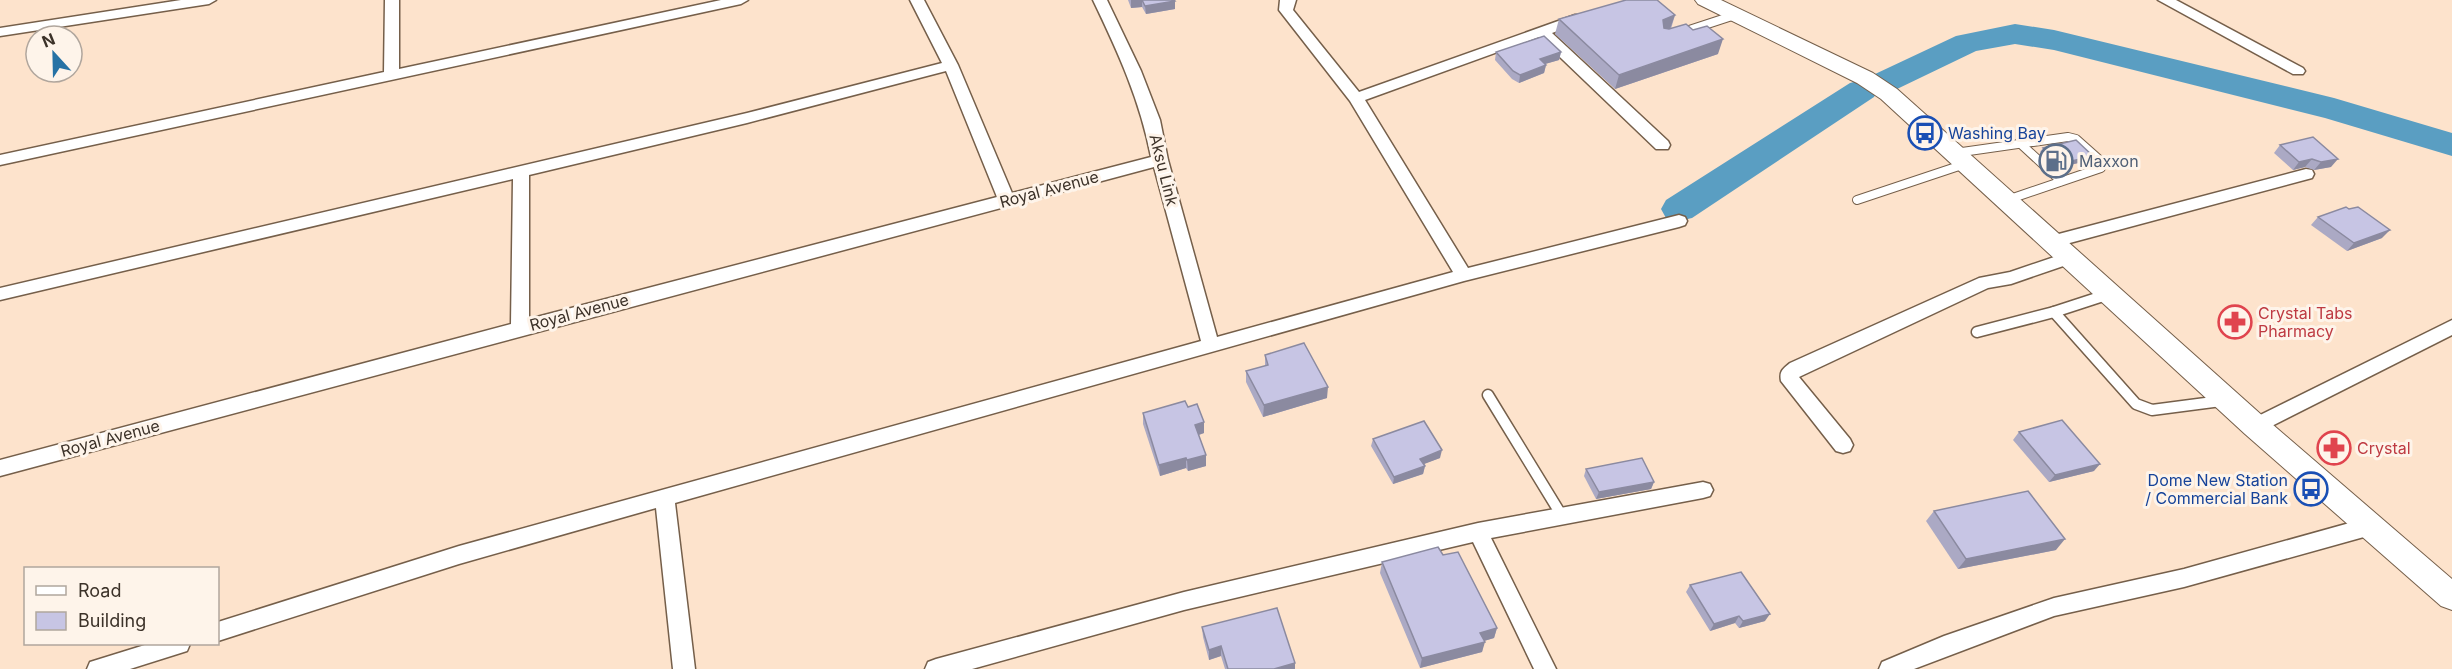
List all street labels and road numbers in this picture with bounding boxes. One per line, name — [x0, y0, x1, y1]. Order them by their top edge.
street label: Aksu Link — [1145, 132, 1183, 208]
street label: Royal Avenue — [997, 166, 1101, 212]
street label: Royal Avenue — [527, 289, 631, 335]
street label: Royal Avenue — [58, 415, 162, 461]

